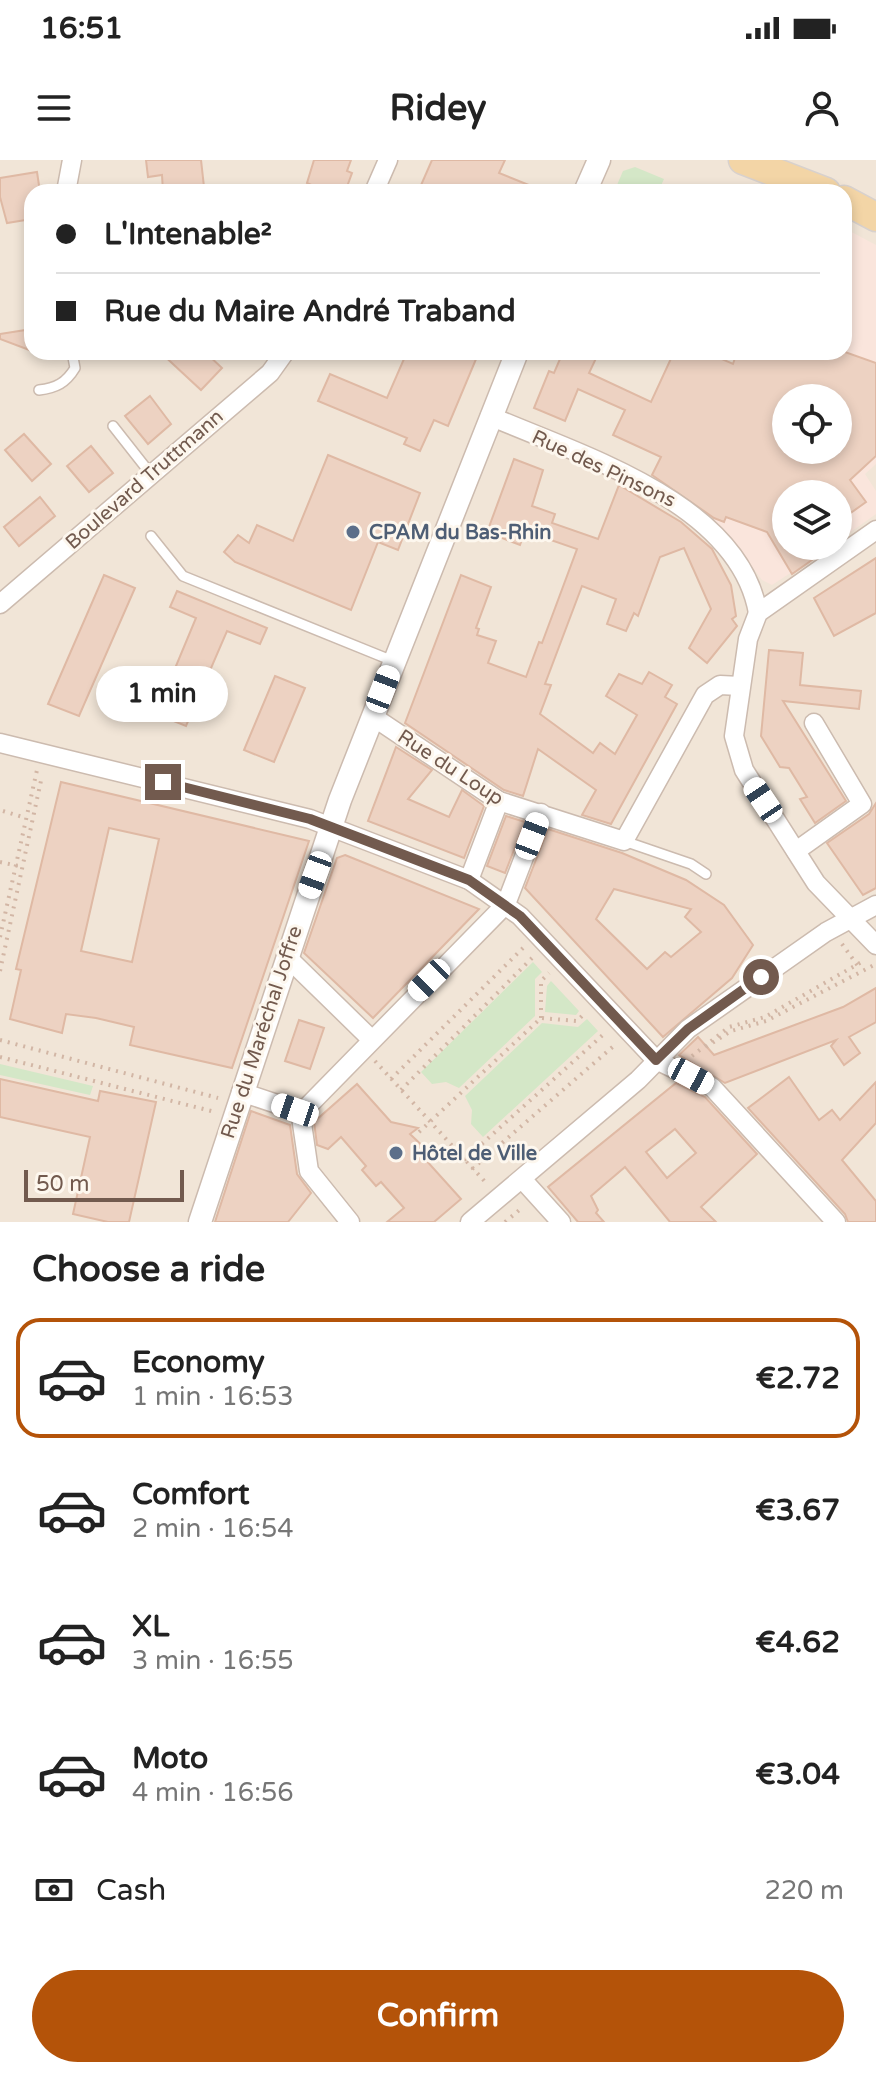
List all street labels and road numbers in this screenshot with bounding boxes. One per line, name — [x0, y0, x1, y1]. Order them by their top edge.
street label: Boulevard Truttmann — [61, 405, 228, 555]
street label: Rue des Pinsons — [528, 425, 679, 513]
street label: Rue du Loup — [393, 725, 508, 811]
street label: Rue du Maréchal Joffre — [216, 923, 308, 1142]

